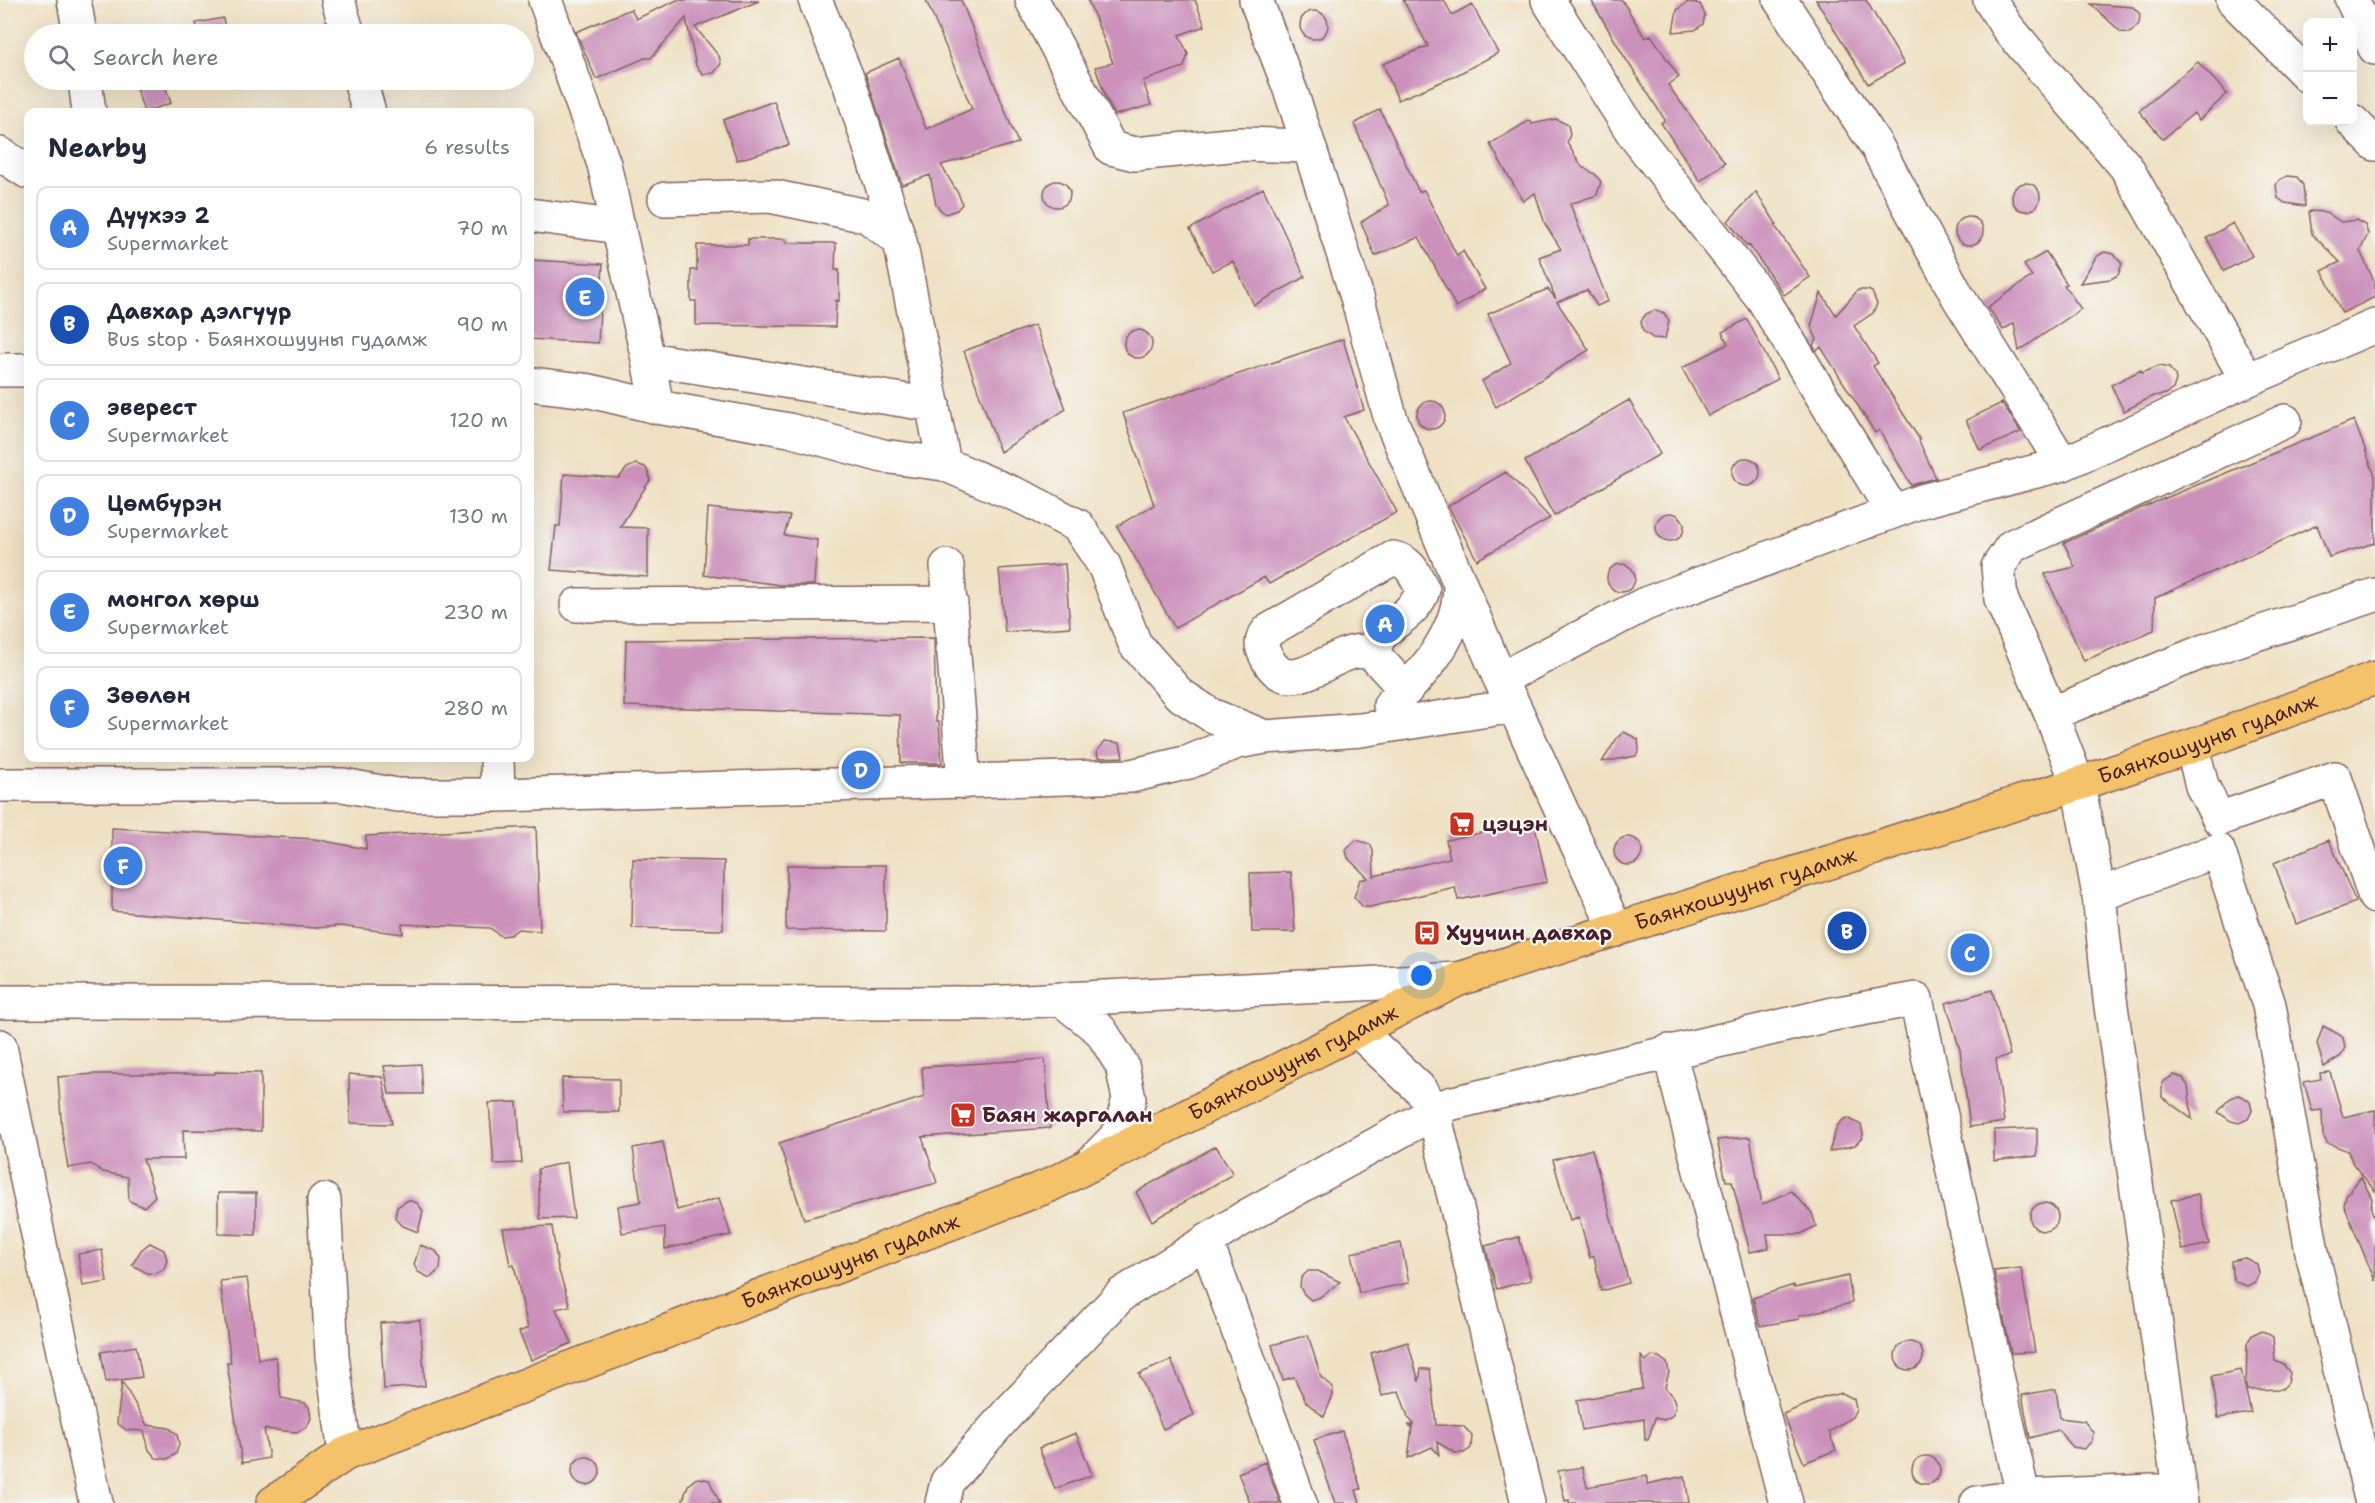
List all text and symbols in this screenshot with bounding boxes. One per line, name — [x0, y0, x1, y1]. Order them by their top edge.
map controls — [2303, 18, 2357, 126]
button: + — [2303, 18, 2357, 72]
search box — [24, 24, 534, 90]
icon: search — [45, 41, 78, 74]
text: Search here — [93, 43, 219, 72]
button: − — [2303, 72, 2357, 126]
text: Nearby — [48, 130, 147, 165]
text: 6 results — [424, 134, 510, 160]
text: Дүүхээ 2 — [107, 201, 210, 230]
text: A — [62, 215, 77, 241]
text: 70 m — [456, 215, 508, 241]
text: Supermarket — [107, 230, 229, 256]
pin: E — [566, 274, 604, 320]
text: Давхар дэлгүүр — [107, 297, 291, 326]
text: B — [63, 311, 76, 337]
text: 90 m — [456, 311, 508, 337]
text: Bus stop · Баянхошууны гудамж — [107, 326, 427, 352]
text: эверест — [107, 393, 197, 422]
text: C — [63, 407, 76, 433]
text: 120 m — [449, 407, 508, 433]
text: Supermarket — [107, 422, 229, 448]
text: Цөмбүрэн — [107, 489, 222, 518]
text: D — [62, 503, 77, 529]
text: 130 m — [449, 503, 508, 529]
text: Supermarket — [107, 518, 229, 544]
text: монгол хөрш — [107, 585, 260, 614]
text: E — [63, 599, 76, 625]
text: 230 m — [443, 599, 508, 625]
pin: A — [1366, 602, 1404, 646]
text: Supermarket — [107, 614, 229, 640]
text: Зөөлөн — [107, 681, 191, 710]
street label: Баянхошууны гудамж — [2094, 687, 2322, 790]
text: F — [64, 695, 75, 721]
text: 280 m — [443, 695, 508, 721]
text: Supermarket — [107, 710, 229, 736]
pin: D — [842, 748, 880, 792]
supermarket icon: цэцэн — [1447, 809, 1477, 839]
place label: цэцэн — [1482, 810, 1548, 838]
street label: Баянхошууны гудамж — [1631, 841, 1860, 937]
pin: F — [104, 844, 142, 888]
pin: B — [1828, 908, 1866, 954]
bus stop icon: Хуучин давхар — [1412, 918, 1442, 948]
place label: Хуучин давхар — [1446, 919, 1612, 947]
pin: C — [1950, 930, 1990, 976]
your location — [1407, 961, 1436, 990]
street label: Баянхошууны гудамж — [1184, 998, 1403, 1127]
supermarket icon: Баян жаргалан — [948, 1100, 978, 1130]
place label: Баян жаргалан — [982, 1101, 1153, 1129]
street label: Баянхошууны гудамж — [738, 1207, 964, 1316]

